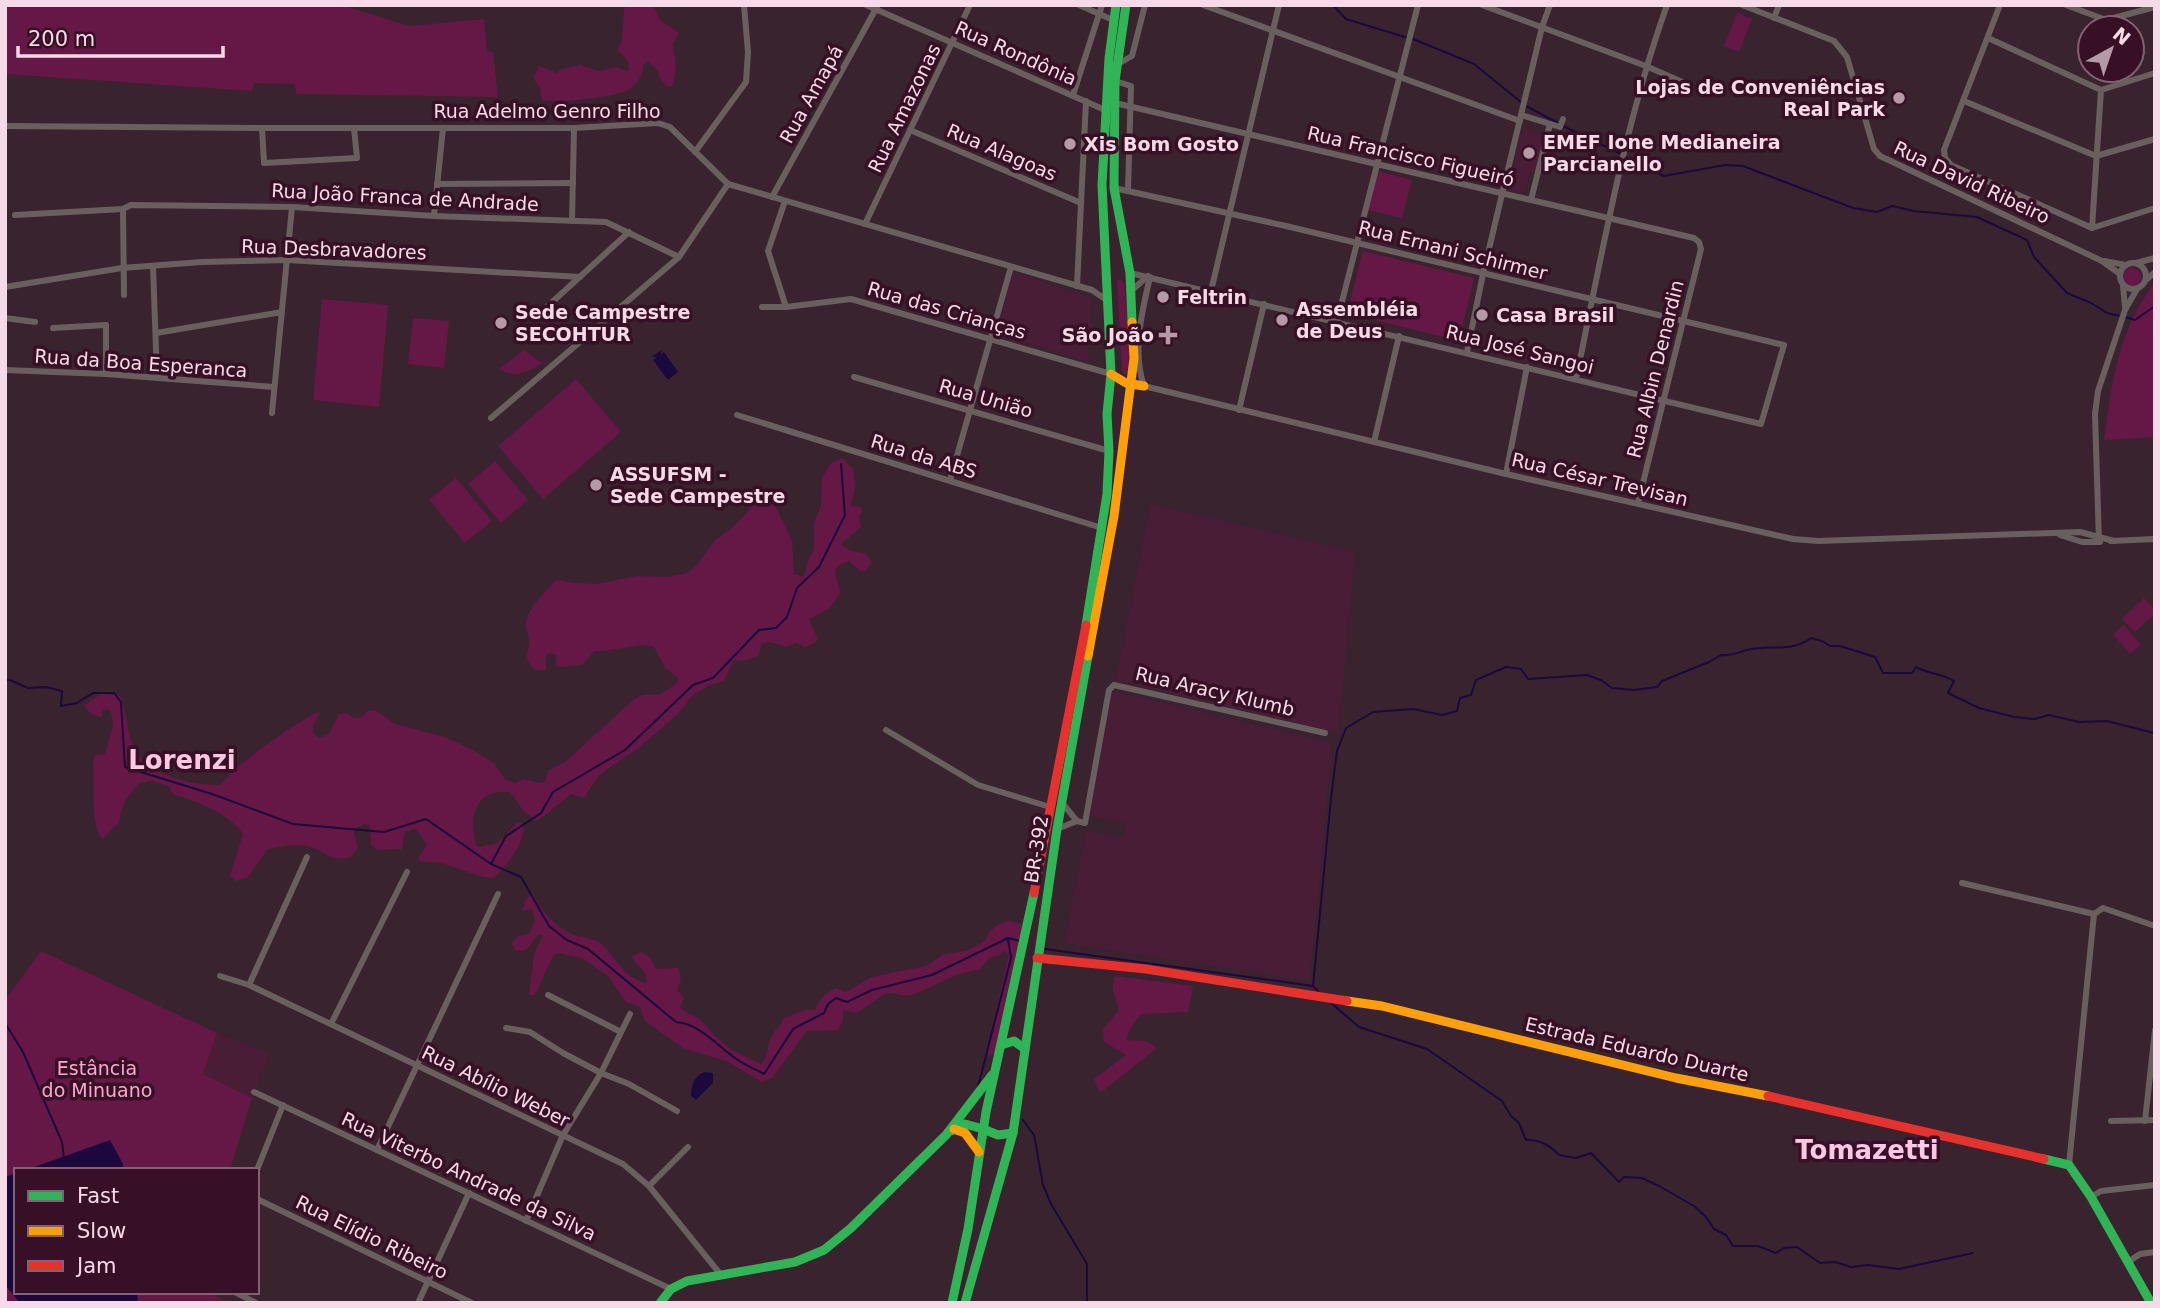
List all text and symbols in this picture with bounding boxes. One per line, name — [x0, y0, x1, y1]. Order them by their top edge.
scale bar — [18, 14, 222, 58]
north arrow — [2076, 14, 2146, 84]
street label: Rua Rondônia — [952, 16, 1080, 90]
text: N — [2109, 22, 2135, 50]
text: 200 m — [28, 27, 95, 51]
street label: Rua Amazonas — [863, 40, 945, 176]
street label: Rua Amapá — [775, 41, 847, 147]
place label: Lojas de Conveniências Real Park — [1635, 76, 1885, 120]
marker: Lojas de Conveniências Real Park — [1891, 90, 1907, 106]
street label: Rua Adelmo Genro Filho — [433, 100, 661, 122]
street label: Rua Alagoas — [944, 119, 1060, 185]
street label: Rua Francisco Figueiró — [1305, 121, 1517, 191]
place label: EMEF Ione Medianeira Parcianello — [1543, 131, 1780, 175]
place label: Xis Bom Gosto — [1084, 133, 1239, 155]
marker: Xis Bom Gosto — [1062, 136, 1078, 152]
street label: Rua David Ribeiro — [1891, 136, 2053, 228]
marker: EMEF Ione Medianeira Parcianello — [1521, 145, 1537, 161]
street label: Rua João Franca de Andrade — [271, 179, 539, 215]
street label: Rua Ernani Schirmer — [1356, 216, 1550, 284]
street label: Rua Desbravadores — [241, 235, 427, 263]
street label: Rua das Crianças — [865, 277, 1029, 343]
street label: Rua Albin Denardin — [1622, 278, 1688, 460]
place label: Feltrin — [1177, 286, 1247, 308]
marker: Feltrin — [1155, 289, 1171, 305]
place label: Assembléia de Deus — [1296, 298, 1418, 342]
place label: Sede Campestre SECOHTUR — [515, 301, 690, 345]
place label: Casa Brasil — [1496, 304, 1615, 326]
marker: Casa Brasil — [1474, 307, 1490, 323]
marker: Assembléia de Deus — [1274, 312, 1290, 328]
marker: Sede Campestre SECOHTUR — [493, 315, 509, 331]
street label: Rua José Sangoi — [1444, 320, 1596, 378]
place label: São João — [1062, 324, 1154, 346]
marker: São João — [1160, 327, 1176, 343]
street label: Rua da Boa Esperanca — [34, 345, 248, 381]
street label: Rua União — [937, 374, 1035, 422]
street label: Rua da ABS — [868, 429, 980, 483]
street label: Rua César Trevisan — [1510, 448, 1690, 510]
place label: ASSUFSM - Sede Campestre — [610, 463, 785, 507]
marker: ASSUFSM - Sede Campestre — [588, 477, 604, 493]
street label: Rua Aracy Klumb — [1133, 662, 1297, 720]
district label: Lorenzi — [128, 745, 236, 775]
street label: BR-392 — [1020, 813, 1052, 885]
street label: Estrada Eduardo Duarte — [1523, 1013, 1751, 1085]
street label: Rua Abílio Weber — [419, 1041, 574, 1131]
park label: Estância do Minuano — [42, 1057, 152, 1101]
street label: Rua Viterbo Andrade da Silva — [338, 1107, 600, 1245]
district label: Tomazetti — [1795, 1135, 1939, 1165]
legend — [14, 1168, 259, 1294]
text: Fast — [77, 1184, 119, 1208]
street label: Rua Elídio Ribeiro — [293, 1191, 451, 1283]
text: Slow — [77, 1219, 126, 1243]
text: Jam — [75, 1254, 117, 1278]

